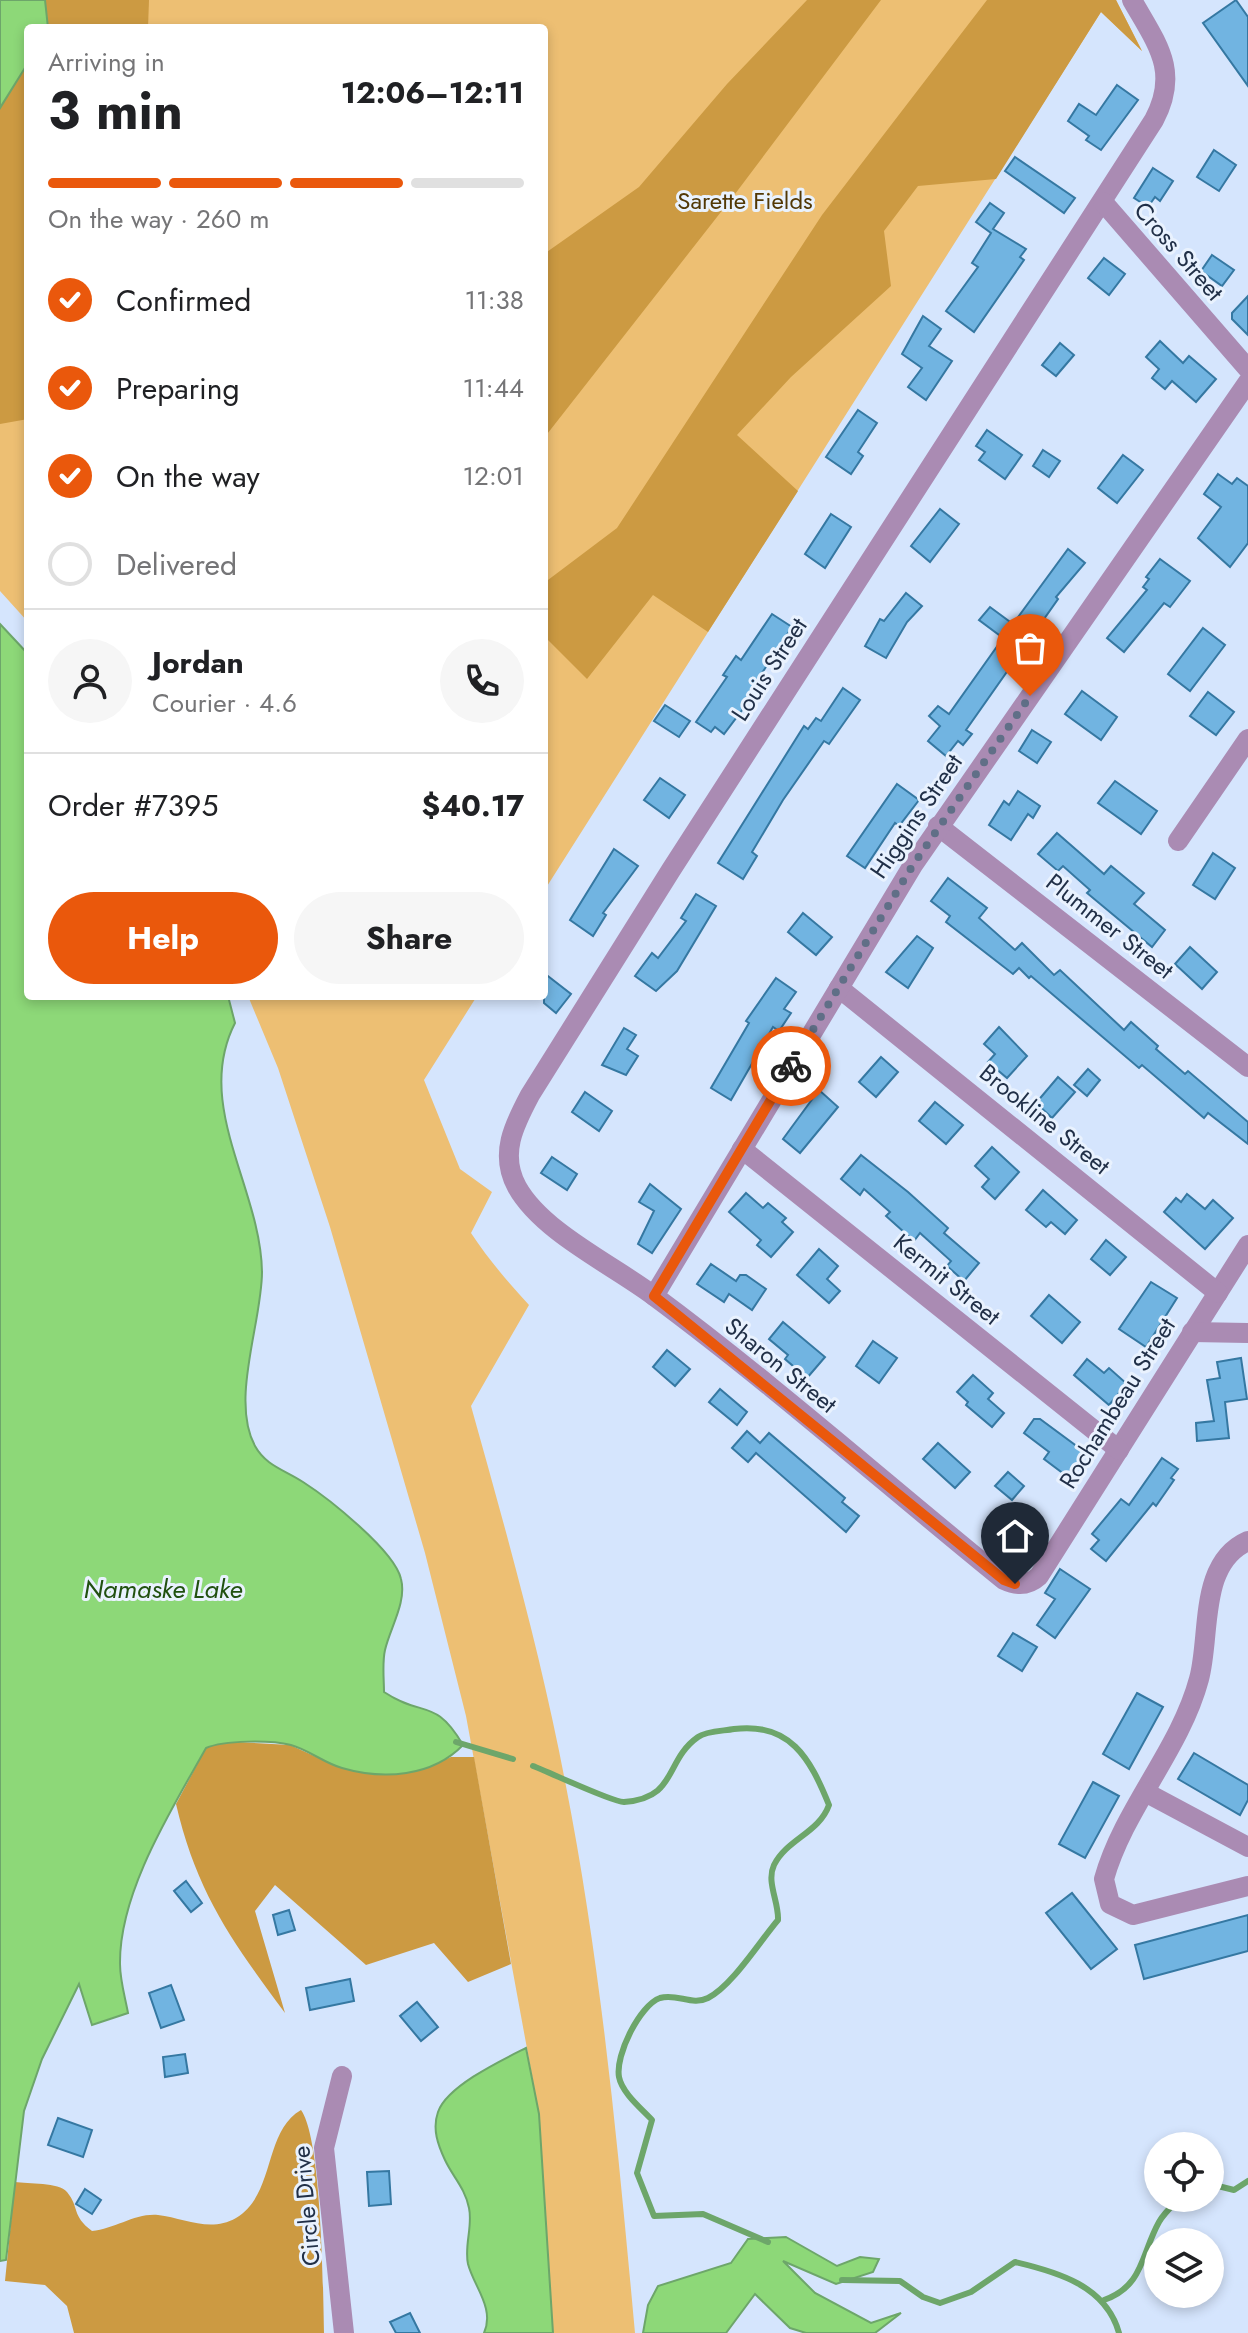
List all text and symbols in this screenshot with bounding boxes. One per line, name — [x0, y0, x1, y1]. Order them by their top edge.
text: Arriving in — [48, 43, 165, 81]
text: 12:06–12:11 — [341, 71, 524, 114]
text: 3 min — [48, 73, 183, 149]
park label: Sarette Fields — [677, 183, 813, 218]
street label: Cross Street — [1126, 194, 1232, 308]
text: On the way · 260 m — [48, 200, 269, 238]
icon: check — [48, 278, 92, 322]
text: Confirmed — [116, 279, 251, 322]
text: 11:38 — [464, 281, 524, 319]
icon: check — [48, 366, 92, 410]
text: Preparing — [116, 367, 240, 410]
text: 11:44 — [462, 369, 524, 407]
icon: check — [48, 454, 92, 498]
text: On the way — [116, 455, 260, 498]
text: 12:01 — [462, 457, 524, 495]
text: Delivered — [116, 543, 237, 586]
street label: Louis Street — [722, 610, 816, 728]
pin — [996, 614, 1064, 696]
icon: bag — [1008, 626, 1052, 670]
button: person — [48, 639, 132, 723]
button: phone — [440, 639, 524, 723]
text: Jordan — [152, 641, 244, 684]
text: Courier · 4.6 — [152, 684, 297, 722]
street label: Higgins Street — [861, 746, 971, 885]
text: Order #7395 — [48, 784, 218, 827]
text: $40.17 — [422, 784, 524, 827]
street label: Plummer Street — [1039, 865, 1182, 987]
button: Help — [48, 892, 278, 984]
button: Share — [294, 892, 524, 984]
courier — [751, 1026, 831, 1106]
icon: bike — [769, 1044, 813, 1088]
street label: Brookline Street — [972, 1055, 1118, 1183]
street label: Kermit Street — [886, 1225, 1008, 1333]
street label: Sharon Street — [717, 1309, 845, 1421]
street label: Rochambeau Street — [1050, 1311, 1184, 1495]
pin — [981, 1502, 1049, 1584]
icon: home — [993, 1514, 1037, 1558]
water label: Namaske Lake — [83, 1570, 243, 1608]
map controls — [1144, 2132, 1224, 2308]
button: locate — [1144, 2132, 1224, 2212]
street label: Circle Drive — [283, 2144, 329, 2268]
button: layers — [1144, 2228, 1224, 2308]

